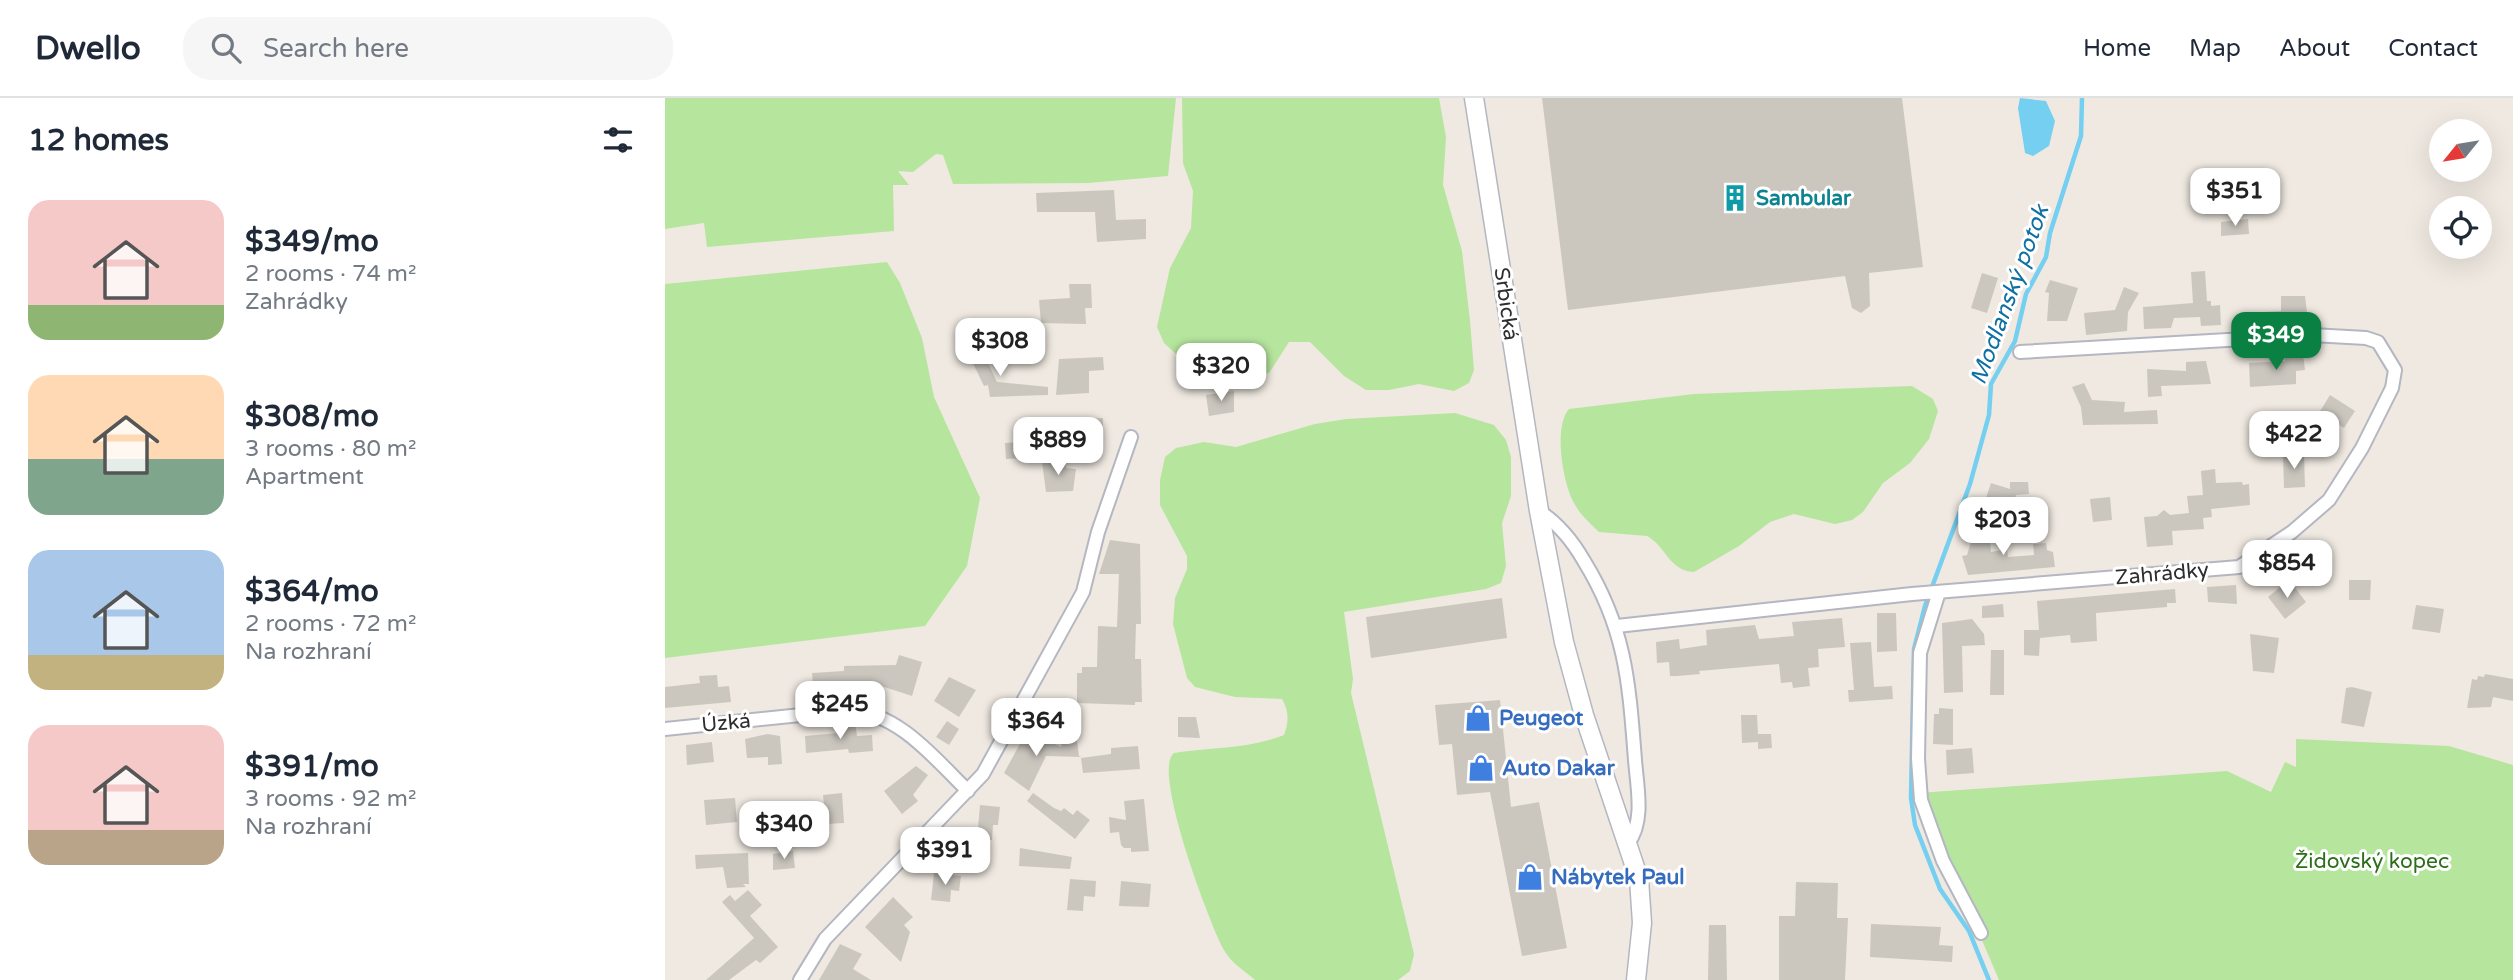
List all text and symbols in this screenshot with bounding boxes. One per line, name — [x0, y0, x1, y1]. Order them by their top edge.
search box — [183, 17, 673, 80]
text: Dwello — [35, 29, 141, 68]
icon: search — [207, 29, 245, 67]
text: Search here — [263, 33, 409, 64]
text: Home — [2083, 34, 2151, 63]
text: Map — [2189, 34, 2241, 63]
text: About — [2279, 34, 2350, 63]
text: Contact — [2388, 34, 2478, 63]
north arrow — [2429, 119, 2492, 182]
map controls — [2429, 119, 2492, 259]
icon: filters — [599, 121, 637, 159]
text: 12 homes — [28, 122, 169, 159]
pin: $351 — [2194, 169, 2276, 228]
text: $351 — [2206, 177, 2264, 205]
building icon: Sambular — [1720, 183, 1750, 213]
place label: Sambular — [1756, 186, 1852, 211]
button: locate — [2429, 196, 2492, 259]
water label: Modlanský potok — [1965, 200, 2056, 388]
text: $349/mo — [245, 223, 379, 260]
icon: home — [84, 228, 168, 312]
text: 2 rooms · 74 m² — [245, 260, 416, 288]
street label: Srbická — [1489, 266, 1523, 342]
text: Zahrádky — [245, 288, 348, 316]
pin: $349 — [2235, 313, 2317, 372]
pin: $308 — [959, 318, 1041, 378]
text: $349 — [2247, 321, 2305, 349]
text: $308 — [971, 327, 1029, 355]
pin: $320 — [1180, 344, 1262, 403]
text: $320 — [1192, 352, 1250, 380]
text: $308/mo — [245, 398, 379, 435]
icon: home — [84, 403, 168, 487]
pin: $422 — [2253, 412, 2335, 471]
pin: $889 — [1017, 418, 1099, 477]
text: $422 — [2265, 420, 2323, 448]
text: $889 — [1029, 426, 1087, 454]
text: 3 rooms · 80 m² — [245, 435, 416, 463]
text: Apartment — [245, 463, 364, 491]
pin: $203 — [1962, 498, 2044, 557]
text: $203 — [1974, 506, 2032, 534]
pin: $854 — [2246, 540, 2328, 600]
text: $854 — [2258, 549, 2316, 577]
street label: Zahrádky — [2114, 557, 2210, 591]
text: $364/mo — [245, 573, 379, 610]
icon: home — [84, 578, 168, 662]
text: 2 rooms · 72 m² — [245, 610, 416, 638]
text: Na rozhraní — [245, 638, 372, 666]
pin: $245 — [799, 682, 881, 741]
text: $245 — [811, 690, 869, 718]
pin: $364 — [995, 698, 1077, 758]
shop icon: Peugeot — [1463, 703, 1493, 733]
place label: Peugeot — [1499, 706, 1583, 731]
text: $364 — [1007, 707, 1065, 735]
street label: Úzká — [700, 708, 752, 738]
text: $391/mo — [245, 748, 379, 785]
icon: home — [84, 753, 168, 837]
shop icon: Auto Dakar — [1466, 753, 1496, 783]
place label: Auto Dakar — [1502, 756, 1616, 781]
text: 3 rooms · 92 m² — [245, 785, 416, 813]
pin: $340 — [743, 802, 825, 861]
text: $340 — [755, 810, 813, 838]
text: Na rozhraní — [245, 813, 372, 841]
pin: $391 — [904, 828, 986, 887]
text: $391 — [916, 836, 974, 864]
park label: Židovský kopec — [2295, 849, 2449, 874]
shop icon: Nábytek Paul — [1515, 862, 1545, 892]
place label: Nábytek Paul — [1551, 865, 1684, 890]

